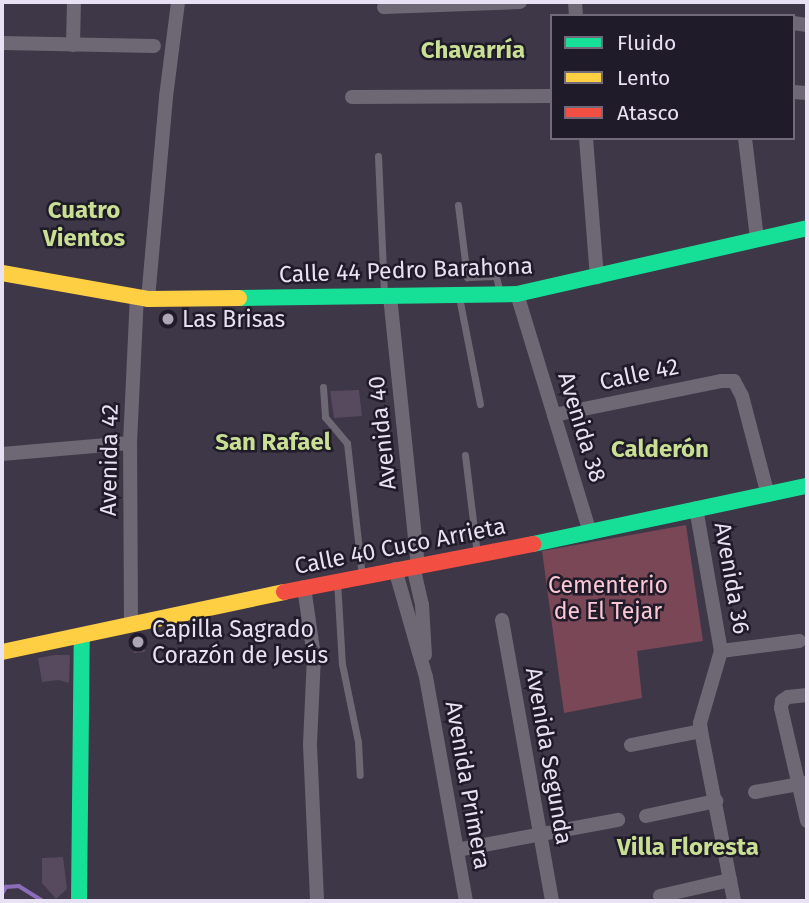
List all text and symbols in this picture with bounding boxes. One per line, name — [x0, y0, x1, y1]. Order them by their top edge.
legend — [550, 14, 795, 140]
text: Fluido — [617, 30, 676, 56]
district label: Chavarría — [421, 37, 525, 65]
text: Lento — [617, 65, 670, 91]
text: Atasco — [617, 100, 679, 126]
district label: Cuatro Vientos — [43, 197, 125, 253]
street label: Calle 44 Pedro Barahona — [279, 252, 533, 288]
place label: Las Brisas — [182, 305, 285, 333]
marker: Las Brisas — [160, 311, 176, 327]
street label: Calle 42 — [597, 352, 681, 396]
street label: Avenida 38 — [552, 369, 612, 485]
street label: Avenida 40 — [362, 375, 402, 491]
street label: Avenida 42 — [94, 404, 124, 516]
district label: San Rafael — [215, 429, 331, 457]
district label: Calderón — [611, 436, 709, 464]
street label: Calle 40 Cuco Arrieta — [292, 512, 508, 580]
street label: Avenida 36 — [709, 520, 755, 636]
park label: Cementerio de El Tejar — [548, 571, 668, 625]
place label: Capilla Sagrado Corazón de Jesús — [152, 615, 328, 669]
marker: Capilla Sagrado Corazón de Jesús — [130, 634, 146, 650]
street label: Avenida Segunda — [520, 665, 578, 847]
street label: Avenida Primera — [440, 699, 496, 871]
district label: Villa Floresta — [617, 834, 759, 862]

